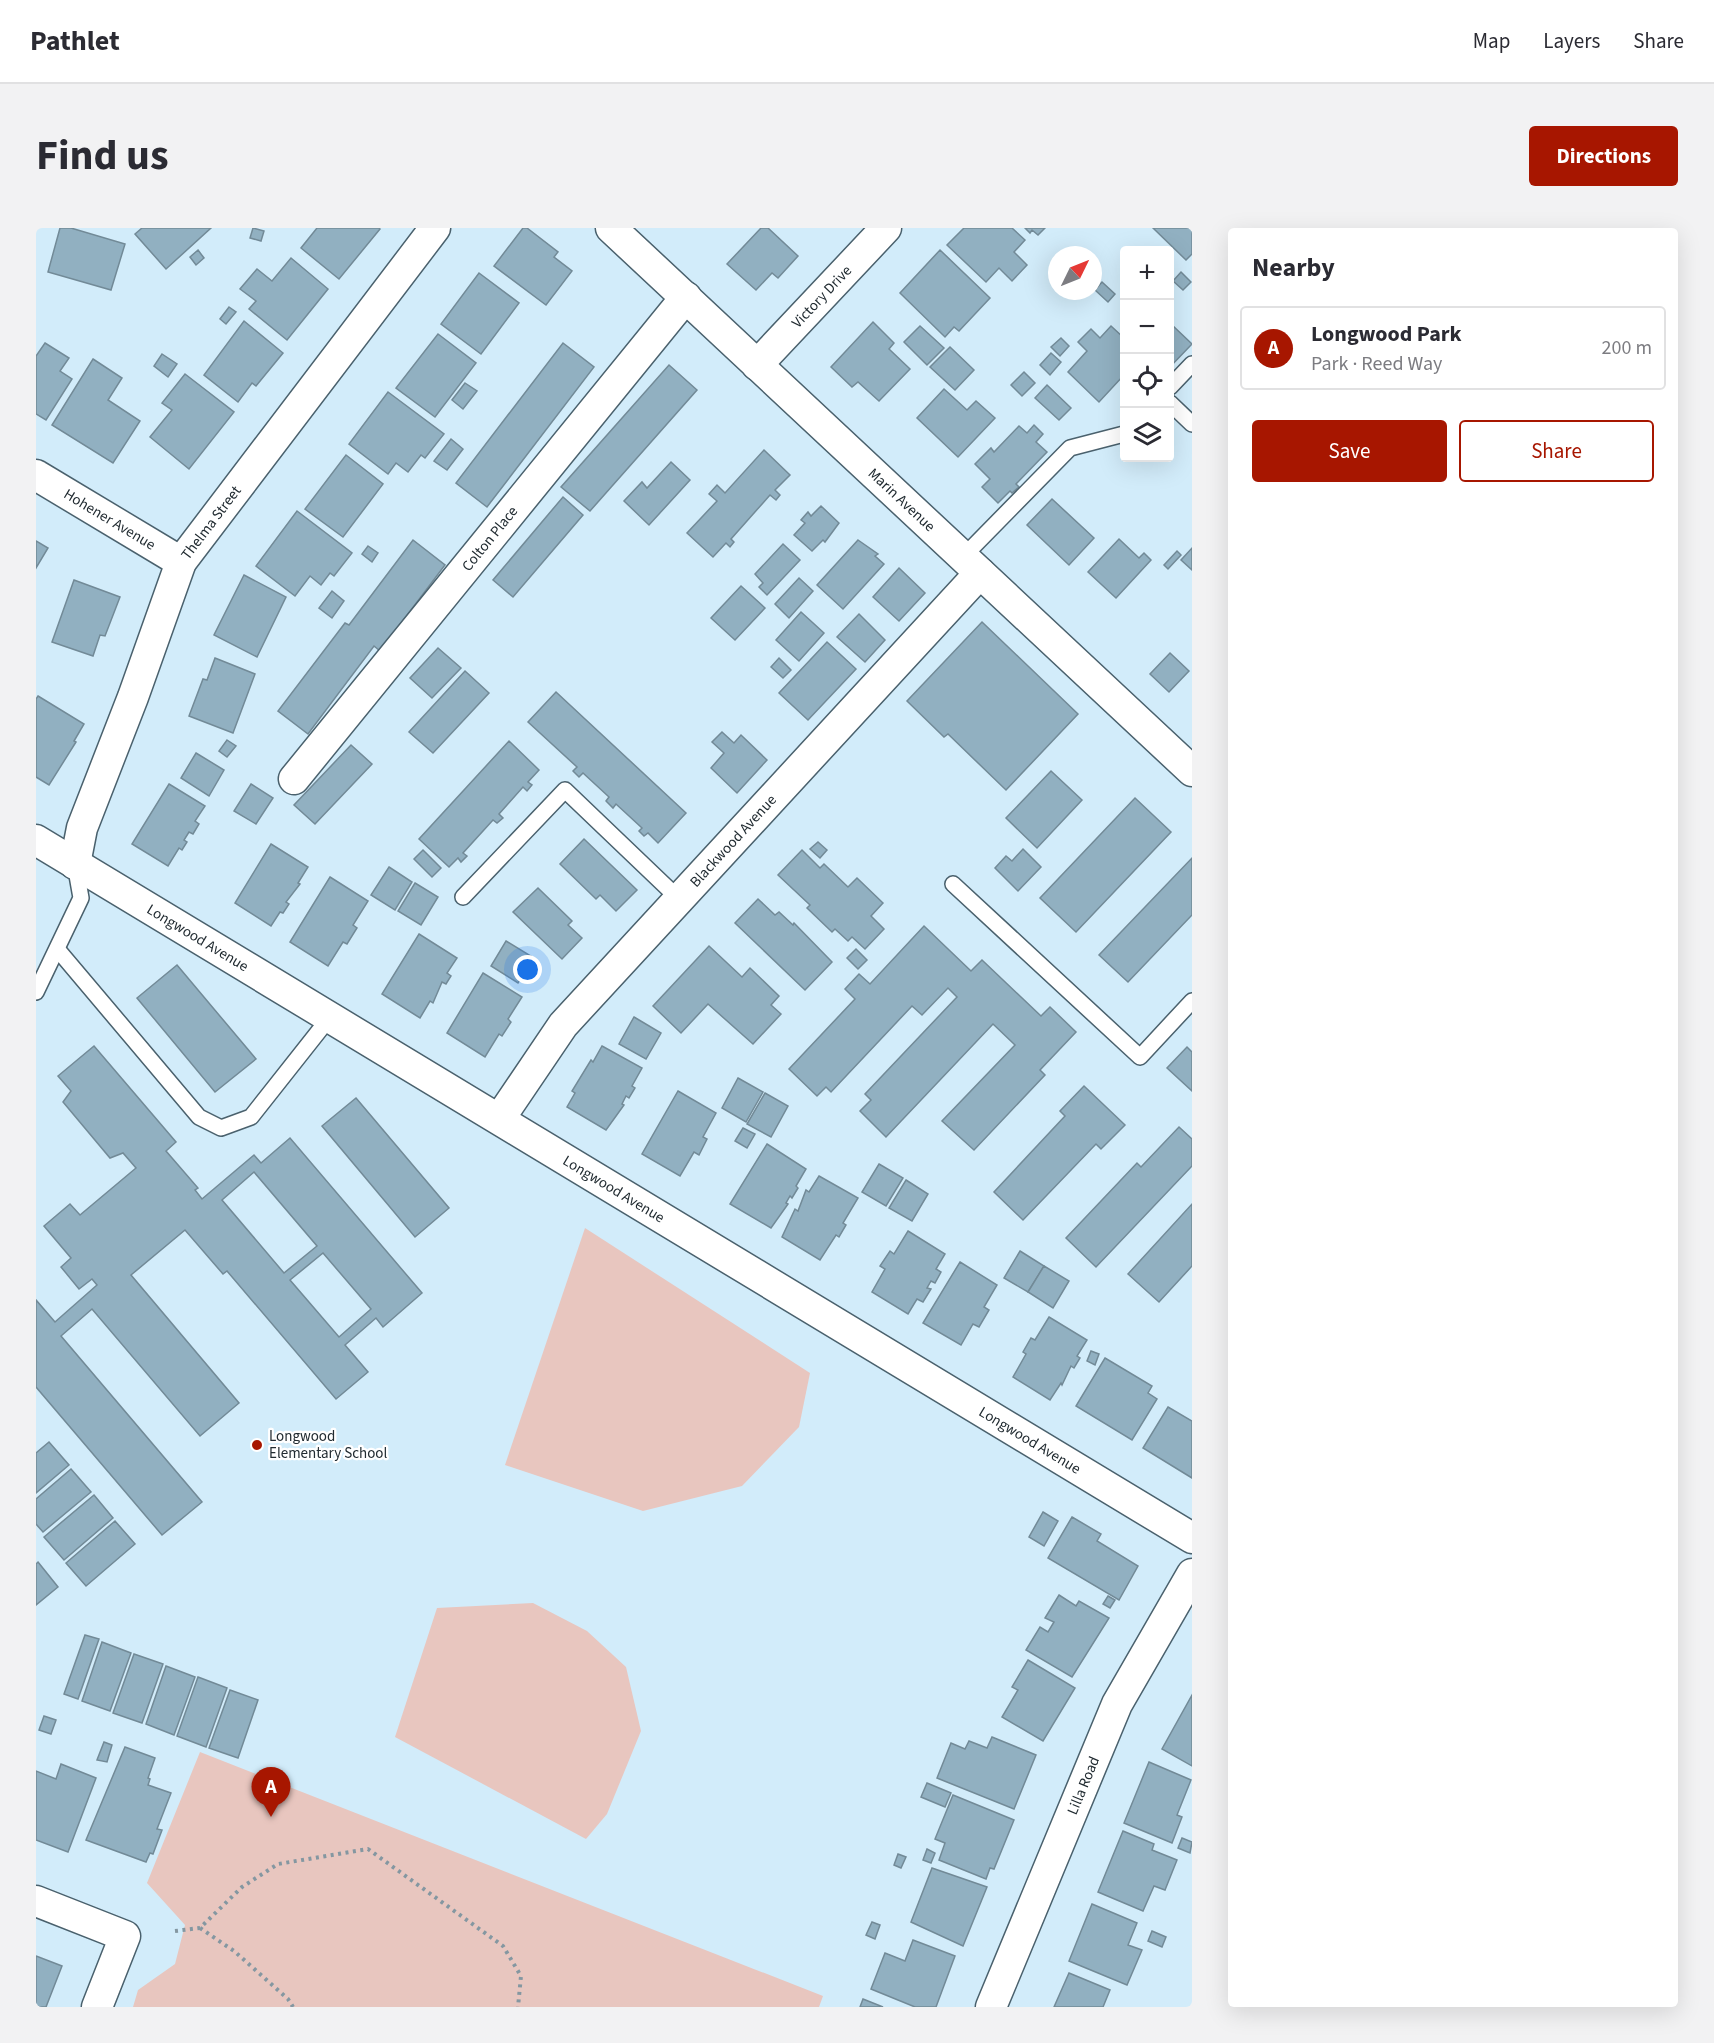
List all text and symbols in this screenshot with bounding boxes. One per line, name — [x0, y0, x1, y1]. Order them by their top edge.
text: Pathlet — [30, 21, 120, 61]
text: Map — [1473, 26, 1510, 56]
text: Layers — [1543, 26, 1600, 56]
text: Share — [1633, 26, 1684, 56]
text: Find us — [36, 126, 169, 186]
button: Directions — [1529, 126, 1678, 186]
north arrow — [1048, 246, 1102, 300]
map controls — [1120, 246, 1174, 462]
button: + — [1120, 246, 1174, 300]
text: Nearby — [1252, 249, 1335, 286]
street label: Victory Drive — [787, 260, 856, 333]
button: − — [1120, 300, 1174, 354]
text: Longwood Park — [1311, 318, 1462, 350]
text: A — [1268, 334, 1279, 362]
text: 200 m — [1602, 334, 1652, 362]
text: Park · Reed Way — [1311, 350, 1442, 378]
button: locate — [1120, 354, 1174, 408]
button: layers — [1120, 408, 1174, 462]
button: Save — [1252, 420, 1447, 482]
button: Share — [1459, 420, 1654, 482]
street label: Marin Avenue — [864, 463, 940, 536]
street label: Thelma Street — [176, 481, 246, 564]
street label: Hohener Avenue — [60, 484, 160, 555]
street label: Colton Place — [457, 501, 523, 576]
street label: Blackwood Avenue — [685, 790, 781, 892]
street label: Longwood Avenue — [143, 899, 253, 977]
your location — [513, 955, 542, 984]
street label: Longwood Avenue — [559, 1150, 669, 1228]
street label: Longwood Avenue — [975, 1401, 1085, 1479]
place label: Longwood Elementary School — [269, 1426, 387, 1464]
marker: Longwood Elementary School — [250, 1438, 264, 1452]
street label: Lilla Road — [1062, 1753, 1105, 1818]
pin: A — [252, 1768, 290, 1817]

